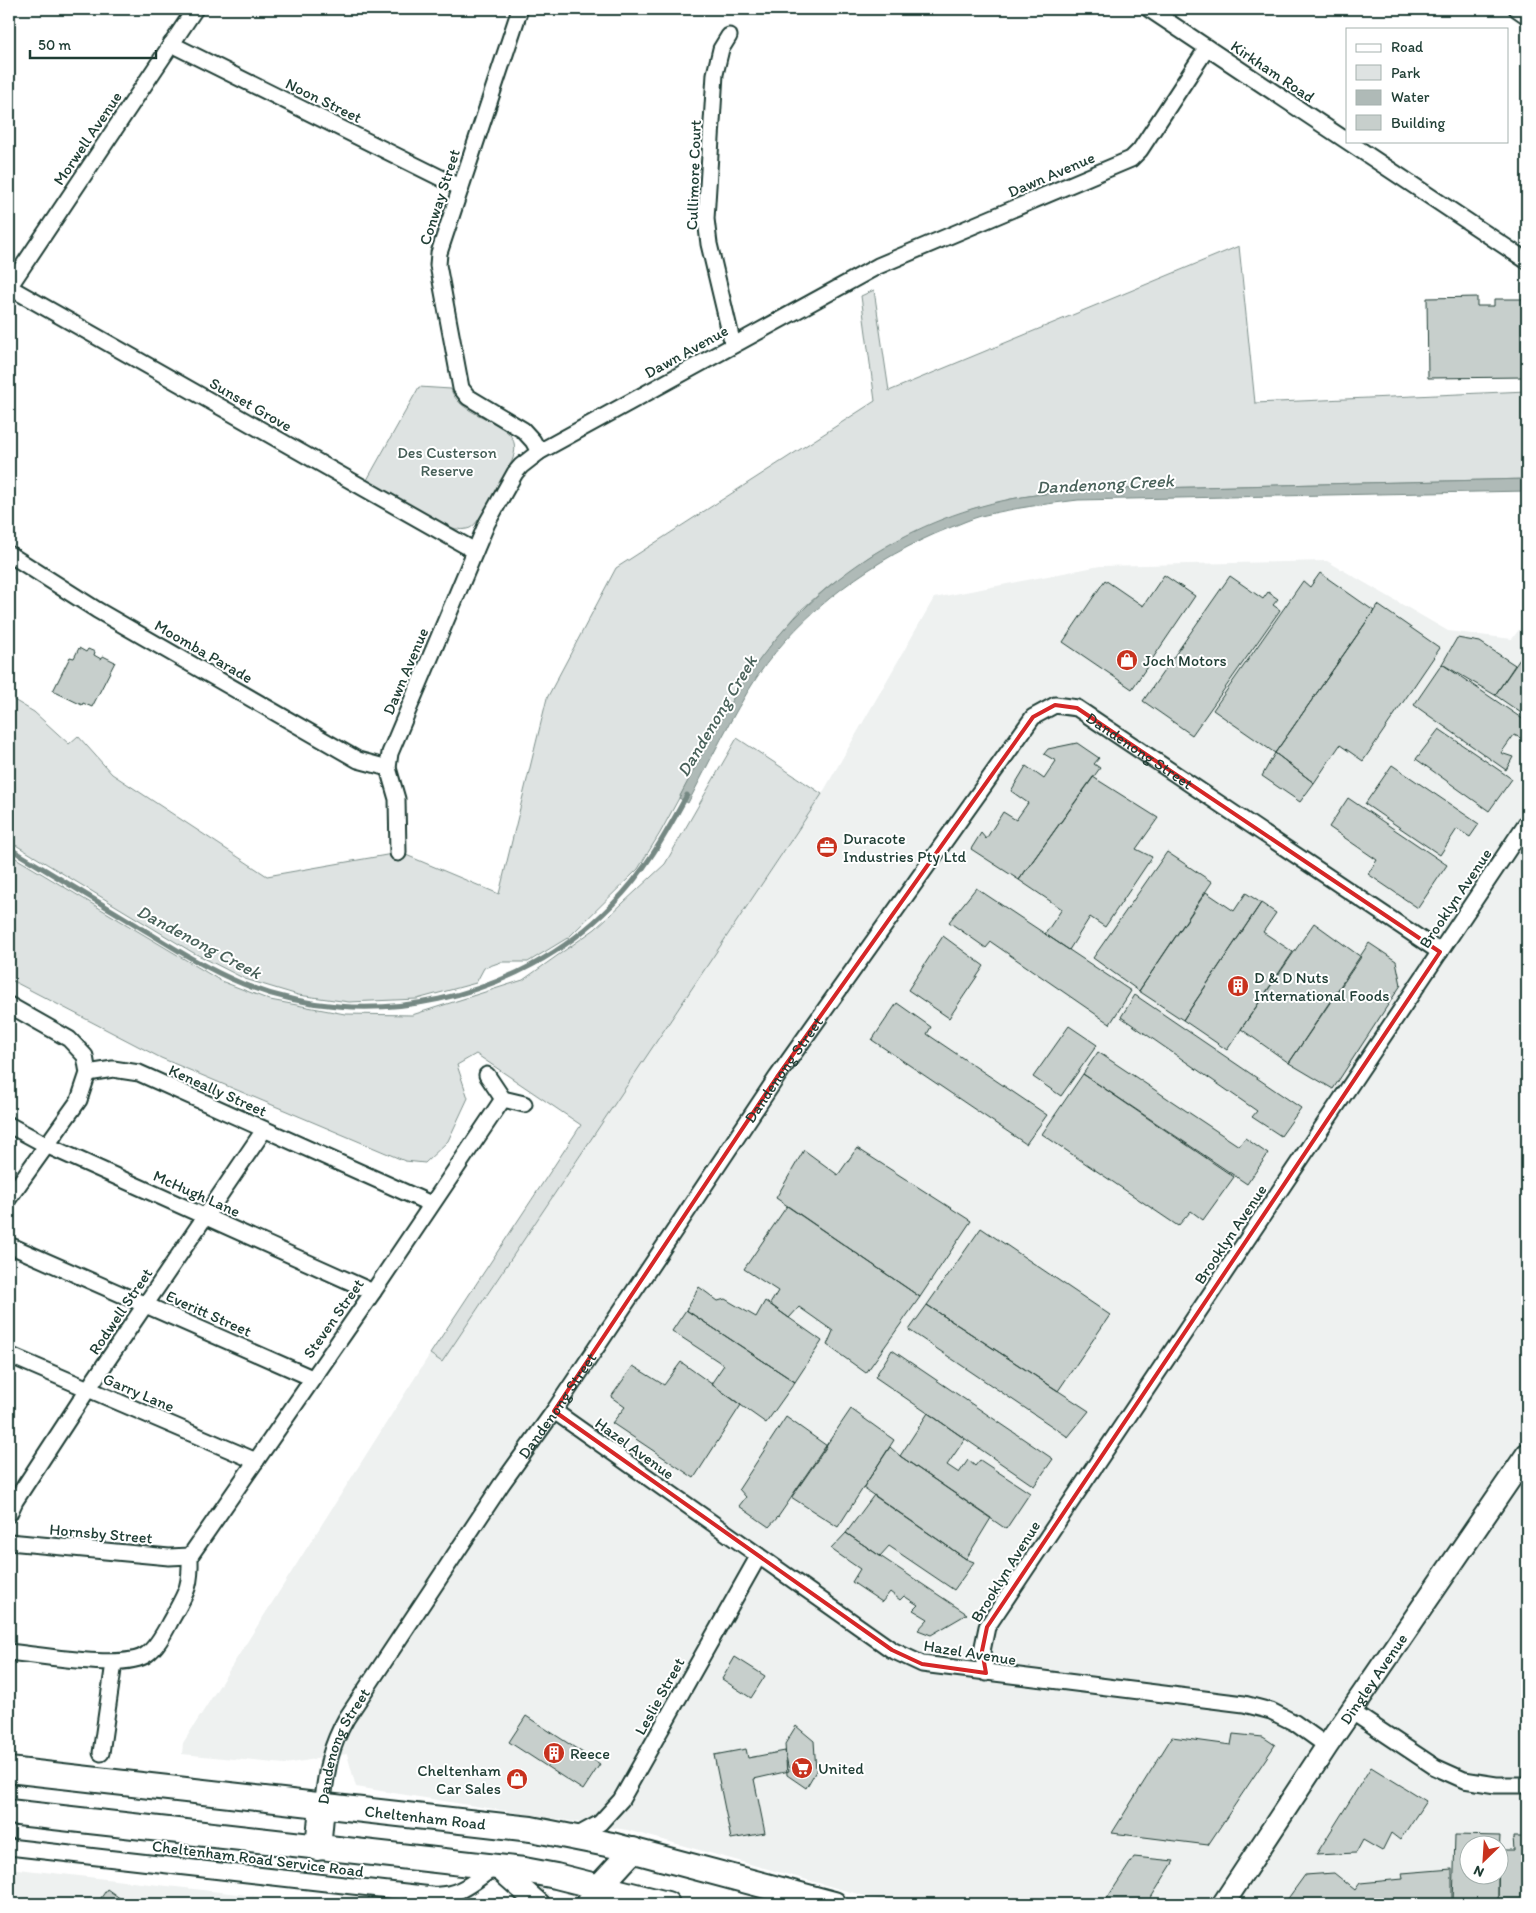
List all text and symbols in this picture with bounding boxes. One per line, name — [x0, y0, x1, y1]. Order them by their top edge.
scale bar — [30, 28, 156, 60]
legend — [1346, 28, 1508, 142]
text: 50 m — [38, 36, 71, 54]
street label: Kirkham Road — [1227, 36, 1319, 107]
text: Road — [1391, 38, 1424, 56]
text: Park — [1391, 64, 1421, 82]
street label: Noon Street — [283, 74, 365, 127]
street label: Morwell Avenue — [49, 88, 126, 189]
text: Water — [1391, 88, 1430, 106]
text: Building — [1391, 114, 1445, 132]
street label: Cullimore Court — [682, 119, 705, 231]
street label: Conway Street — [415, 147, 464, 248]
street label: Dawn Avenue — [1005, 148, 1098, 201]
street label: Dawn Avenue — [641, 321, 731, 382]
street label: Sunset Grove — [206, 373, 295, 436]
park label: Des Custerson Reserve — [397, 443, 497, 480]
water label: Dandenong Creek — [1036, 469, 1176, 499]
street label: Moomba Parade — [151, 616, 257, 687]
street label: Dawn Avenue — [379, 625, 432, 718]
shop icon: Joch Motors — [1115, 648, 1139, 672]
water label: Dandenong Creek — [672, 650, 763, 781]
place label: Joch Motors — [1143, 651, 1227, 670]
street label: Dandenong Street — [1082, 708, 1197, 793]
place label: Duracote Industries Pty Ltd — [843, 829, 967, 866]
office icon: Duracote Industries Pty Ltd — [815, 835, 839, 859]
street label: Brooklyn Avenue — [1415, 845, 1496, 952]
water label: Dandenong Creek — [133, 900, 266, 985]
place label: D & D Nuts International Foods — [1254, 968, 1390, 1005]
building icon: D & D Nuts International Foods — [1226, 974, 1250, 998]
street label: Dandenong Street — [740, 1013, 827, 1126]
street label: Keneally Street — [166, 1060, 270, 1121]
street label: McHugh Lane — [150, 1166, 243, 1221]
street label: Brooklyn Avenue — [1190, 1181, 1271, 1288]
street label: Rodwell Street — [84, 1264, 156, 1358]
street label: Steven Street — [299, 1275, 368, 1362]
street label: Everitt Street — [163, 1286, 254, 1341]
street label: Dandenong Street — [514, 1349, 600, 1462]
street label: Garry Lane — [100, 1369, 178, 1416]
street label: Hazel Avenue — [591, 1413, 678, 1484]
street label: Brooklyn Avenue — [967, 1517, 1044, 1626]
street label: Hornsby Street — [49, 1520, 153, 1547]
street label: Dingley Avenue — [1336, 1630, 1411, 1728]
street label: Hazel Avenue — [922, 1636, 1018, 1669]
street label: Leslie Street — [630, 1654, 688, 1738]
street label: Dandenong Street — [313, 1684, 374, 1806]
building icon: Reece — [542, 1741, 566, 1765]
place label: Reece — [570, 1744, 610, 1763]
supermarket icon: United — [790, 1756, 814, 1780]
place label: United — [818, 1759, 864, 1778]
place label: Cheltenham Car Sales — [417, 1761, 502, 1798]
shop icon: Cheltenham Car Sales — [505, 1767, 529, 1791]
street label: Cheltenham Road — [364, 1801, 487, 1834]
street label: Cheltenham Road Service Road — [151, 1836, 365, 1881]
north arrow — [1458, 1836, 1508, 1886]
text: N — [1471, 1862, 1487, 1881]

